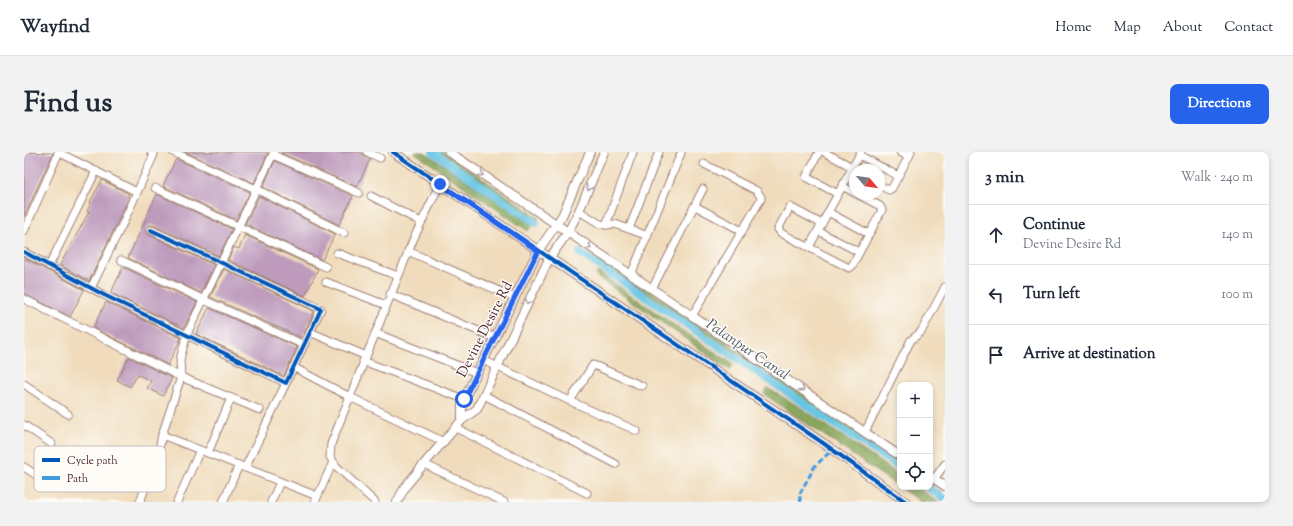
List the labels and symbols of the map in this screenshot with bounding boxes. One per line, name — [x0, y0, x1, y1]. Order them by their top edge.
north arrow — [849, 164, 885, 200]
one-way arrow — [477, 169, 484, 177]
route end — [431, 175, 449, 193]
one-way arrow — [585, 185, 593, 192]
one-way arrow — [585, 242, 592, 249]
street label: Devine Desire Rd — [453, 278, 519, 382]
one-way arrow — [525, 298, 533, 306]
water label: Palanpur Canal — [701, 315, 793, 386]
one-way arrow — [798, 384, 805, 392]
route start — [455, 390, 473, 408]
legend — [34, 446, 166, 492]
text: Cycle path — [67, 453, 118, 469]
text: Path — [67, 471, 89, 487]

